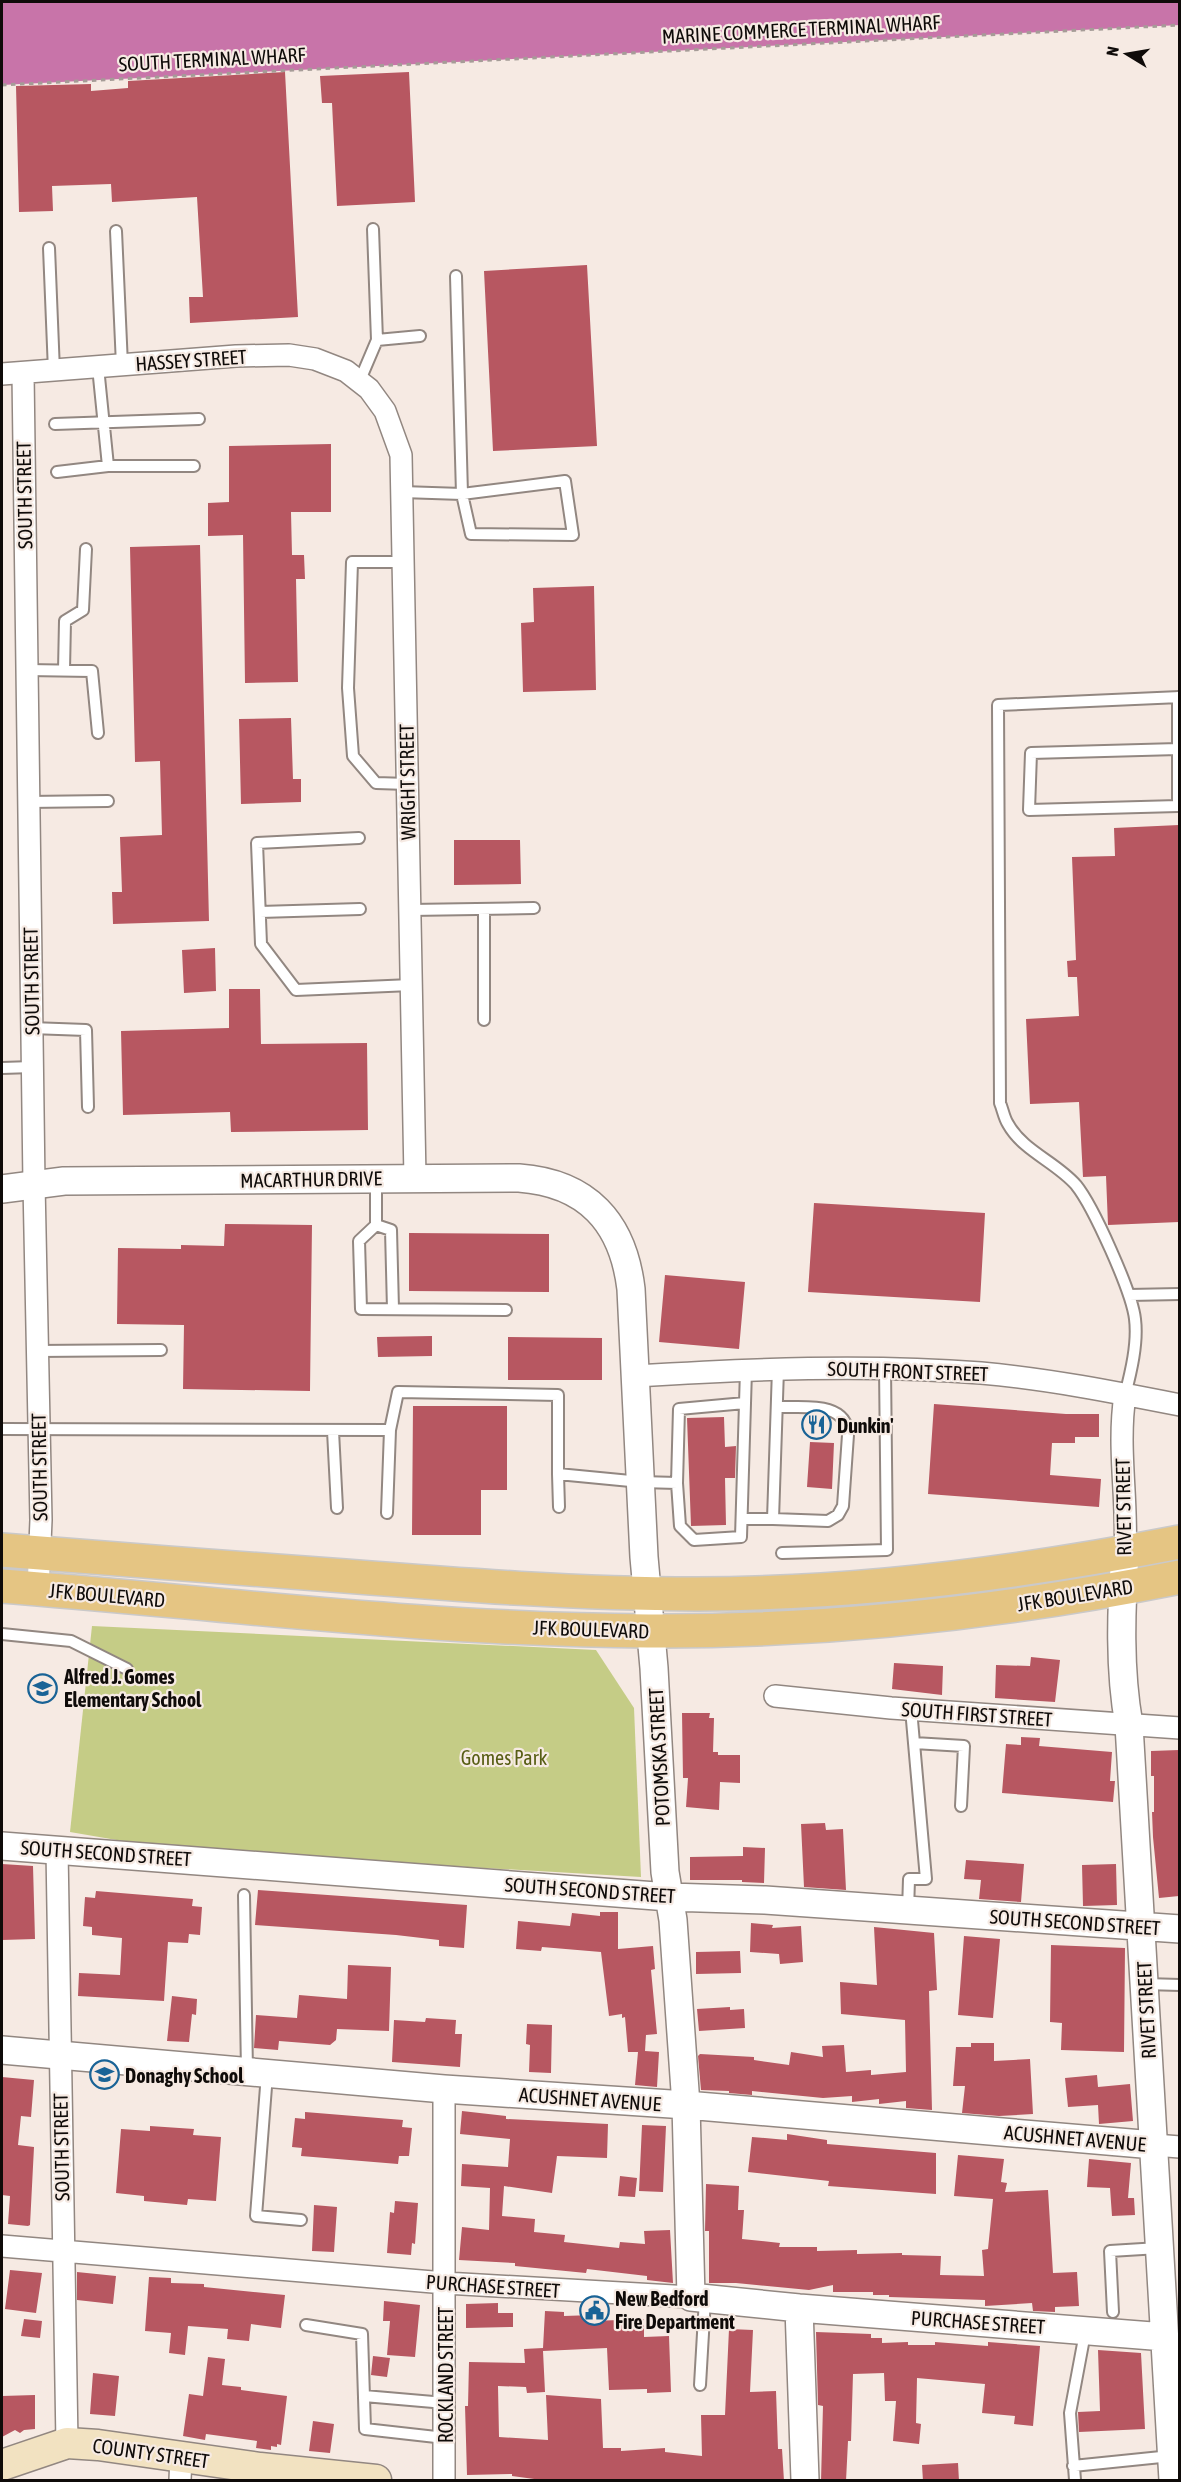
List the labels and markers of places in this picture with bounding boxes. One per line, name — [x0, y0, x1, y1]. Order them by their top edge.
restaurant icon: Dunkin' — [800, 1409, 832, 1441]
place label: Dunkin' — [837, 1414, 894, 1437]
place label: Alfred J. Gomes Elementary School — [63, 1665, 202, 1711]
school or university icon: Alfred J. Gomes Elementary School — [27, 1672, 59, 1704]
school or university icon: Donaghy School — [88, 2059, 120, 2091]
place label: Donaghy School — [125, 2064, 244, 2087]
place label: New Bedford Fire Department — [615, 2287, 735, 2333]
public building icon: New Bedford Fire Department — [578, 2294, 610, 2326]

